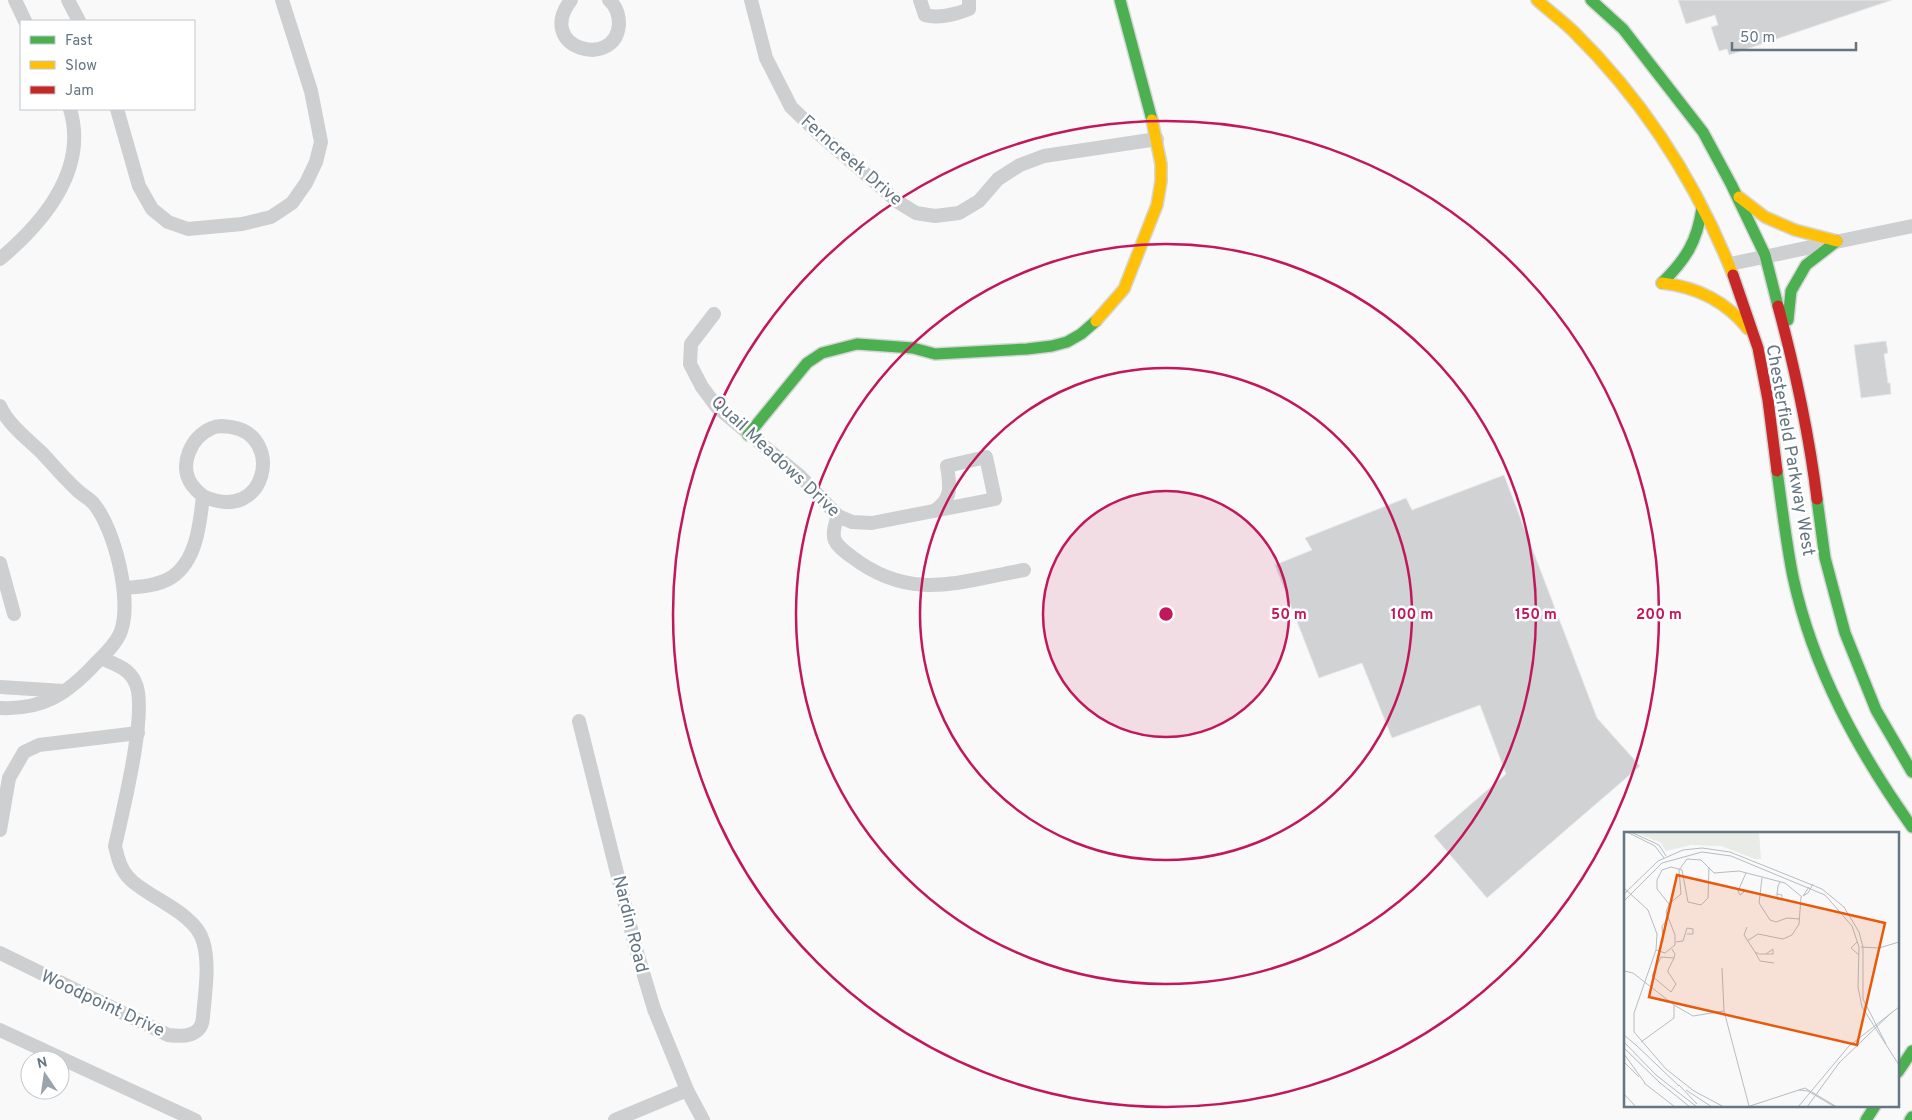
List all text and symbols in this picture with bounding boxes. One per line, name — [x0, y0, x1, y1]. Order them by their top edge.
legend — [20, 20, 195, 110]
scale bar — [1732, 20, 1856, 52]
text: 50 m — [1740, 29, 1775, 48]
text: Fast — [65, 32, 93, 51]
text: Slow — [65, 57, 97, 76]
text: Jam — [65, 82, 94, 101]
street label: Ferncreek Drive — [795, 111, 907, 212]
street label: Chesterfield Parkway West — [1760, 343, 1819, 558]
street label: Quail Meadows Drive — [706, 391, 844, 523]
centre of rings — [1157, 605, 1175, 623]
text: 50 m — [1271, 606, 1307, 625]
text: 100 m — [1391, 606, 1433, 625]
text: 150 m — [1515, 606, 1557, 625]
text: 200 m — [1636, 606, 1682, 625]
inset map — [1624, 832, 1900, 1108]
street label: Nardin Road — [606, 873, 653, 975]
street label: Woodpoint Drive — [37, 966, 168, 1043]
north arrow — [20, 1050, 70, 1100]
text: N — [36, 1054, 49, 1073]

